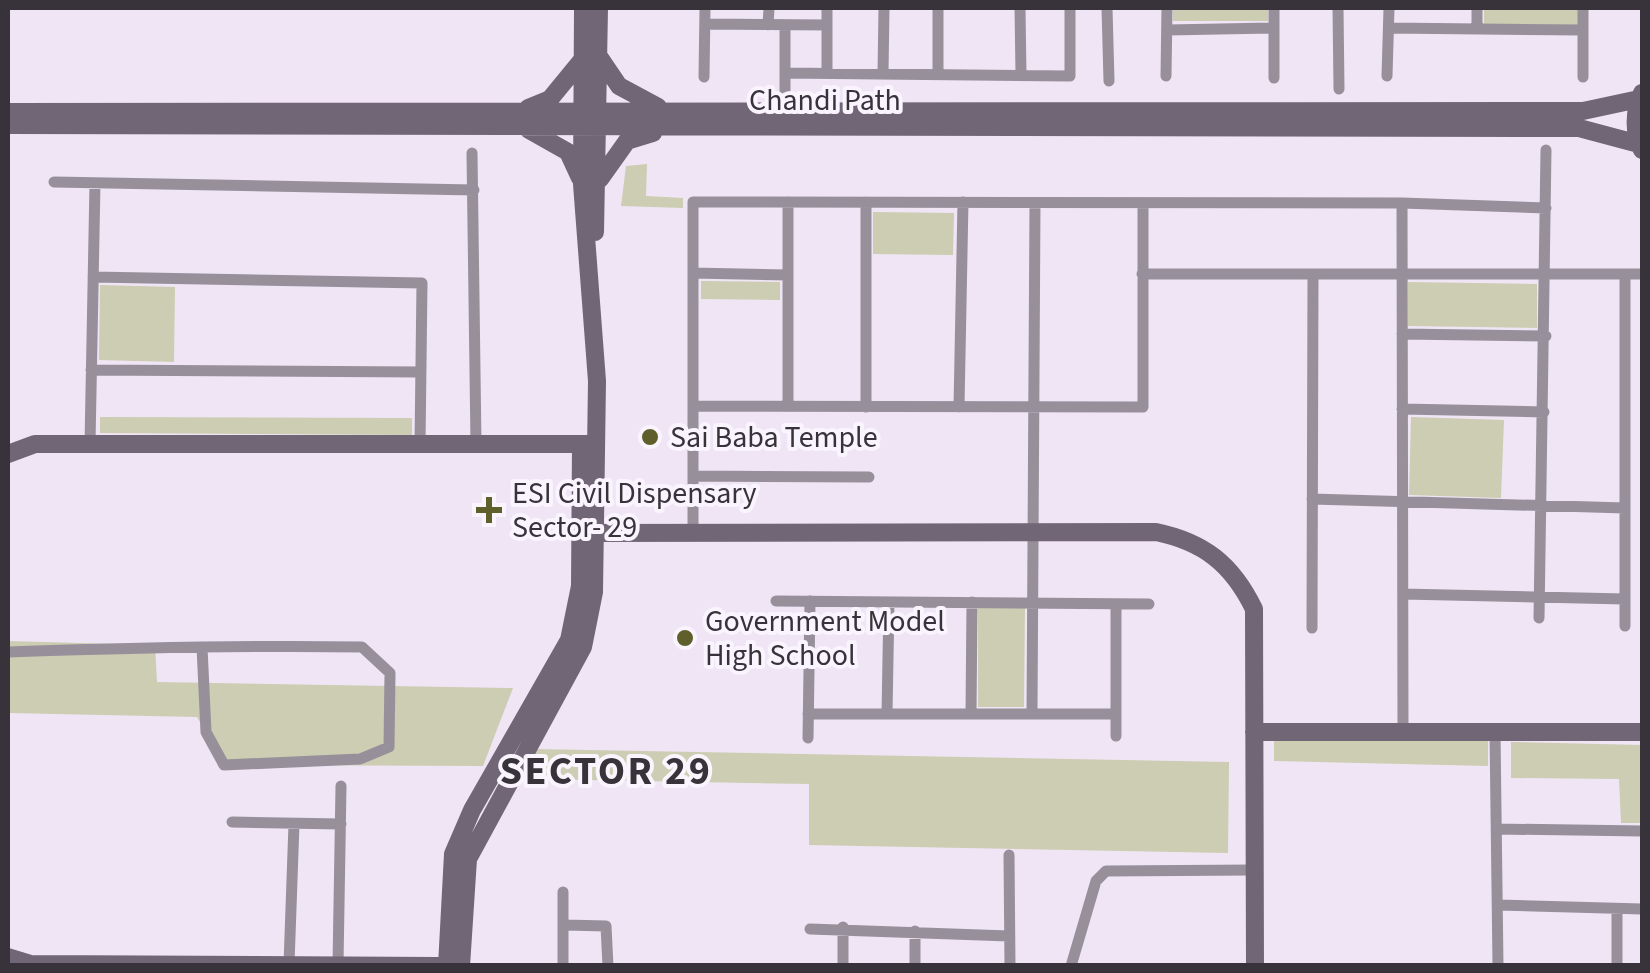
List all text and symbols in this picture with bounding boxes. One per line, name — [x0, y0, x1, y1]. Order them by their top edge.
street label: Chandi Path — [749, 79, 901, 122]
place label: Sai Baba Temple — [670, 416, 878, 459]
marker: Sai Baba Temple — [639, 426, 661, 448]
place label: ESI Civil Dispensary Sector- 29 — [512, 472, 756, 549]
marker: ESI Civil Dispensary Sector- 29 — [476, 497, 502, 523]
place label: Government Model High School — [705, 600, 945, 677]
marker: Government Model High School — [674, 627, 696, 649]
district label: SECTOR 29 — [500, 743, 712, 800]

